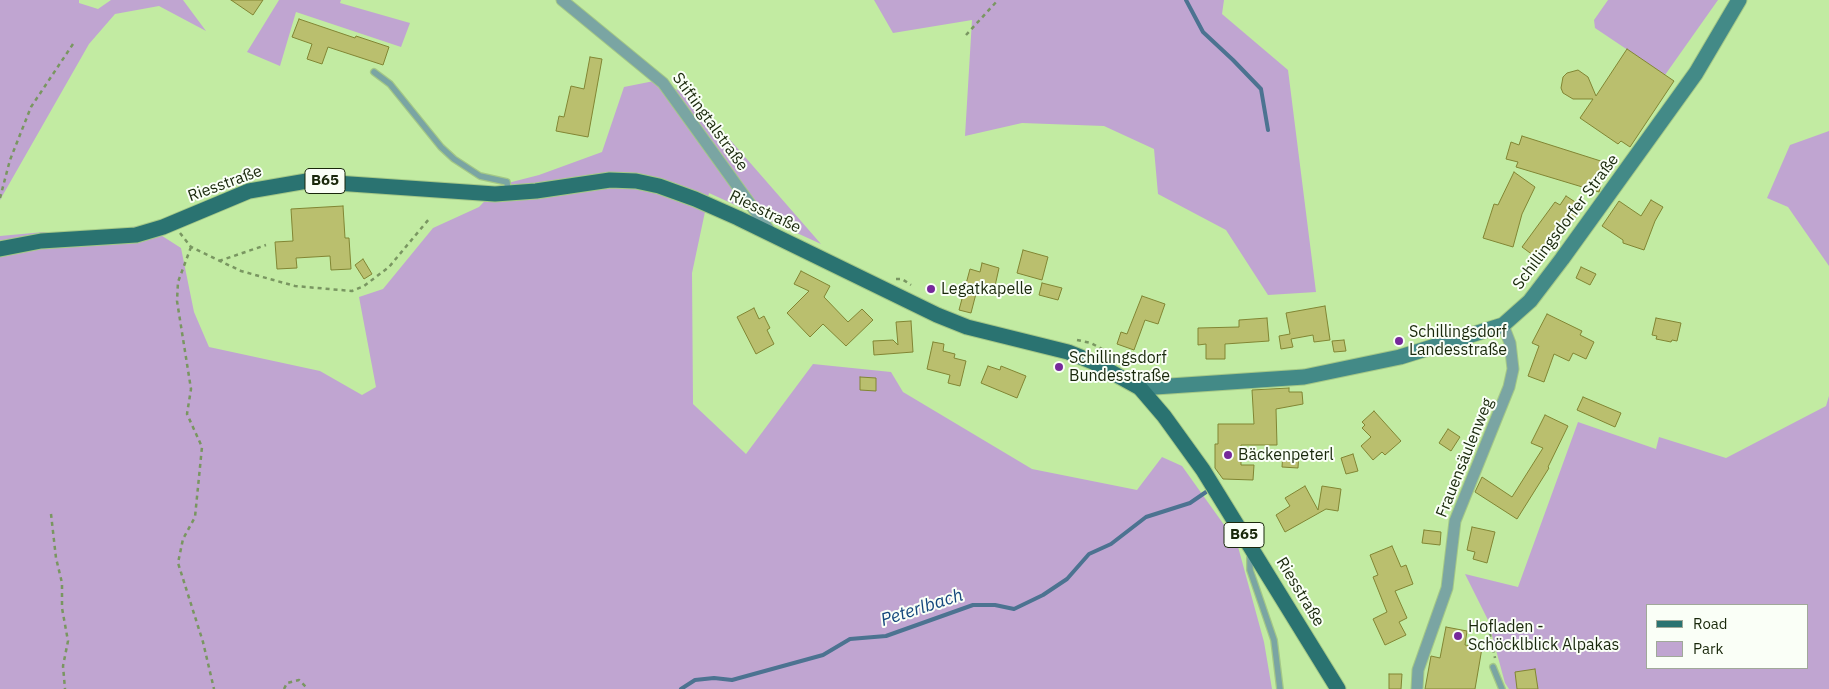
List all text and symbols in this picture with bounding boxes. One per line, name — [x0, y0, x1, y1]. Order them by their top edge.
street label: Stiftingtalstraße — [668, 69, 752, 175]
street label: Schillingsdorfer Straße — [1509, 151, 1623, 293]
street label: Riesstraße — [185, 162, 265, 206]
road number: B65 — [305, 168, 345, 194]
street label: Riesstraße — [726, 186, 804, 238]
place label: Legatkapelle — [941, 279, 1033, 299]
marker: Legatkapelle — [925, 283, 937, 295]
place label: Schillingsdorf Landesstraße — [1409, 322, 1507, 360]
marker: Schillingsdorf Landesstraße — [1393, 335, 1405, 347]
place label: Schillingsdorf Bundesstraße — [1069, 348, 1170, 386]
marker: Schillingsdorf Bundesstraße — [1053, 361, 1065, 373]
street label: Frauensäulenweg — [1432, 396, 1498, 520]
place label: Bäckenpeterl — [1238, 445, 1334, 465]
marker: Bäckenpeterl — [1222, 449, 1234, 461]
road number: B65 — [1224, 522, 1264, 548]
street label: Riesstraße — [1272, 554, 1328, 630]
water label: Peterlbach — [878, 585, 966, 631]
legend — [1646, 604, 1809, 669]
text: Road — [1693, 614, 1728, 633]
place label: Hofladen - Schöcklblick Alpakas — [1468, 617, 1619, 655]
marker: Hofladen - Schöcklblick Alpakas — [1452, 630, 1464, 642]
text: Park — [1693, 639, 1723, 658]

